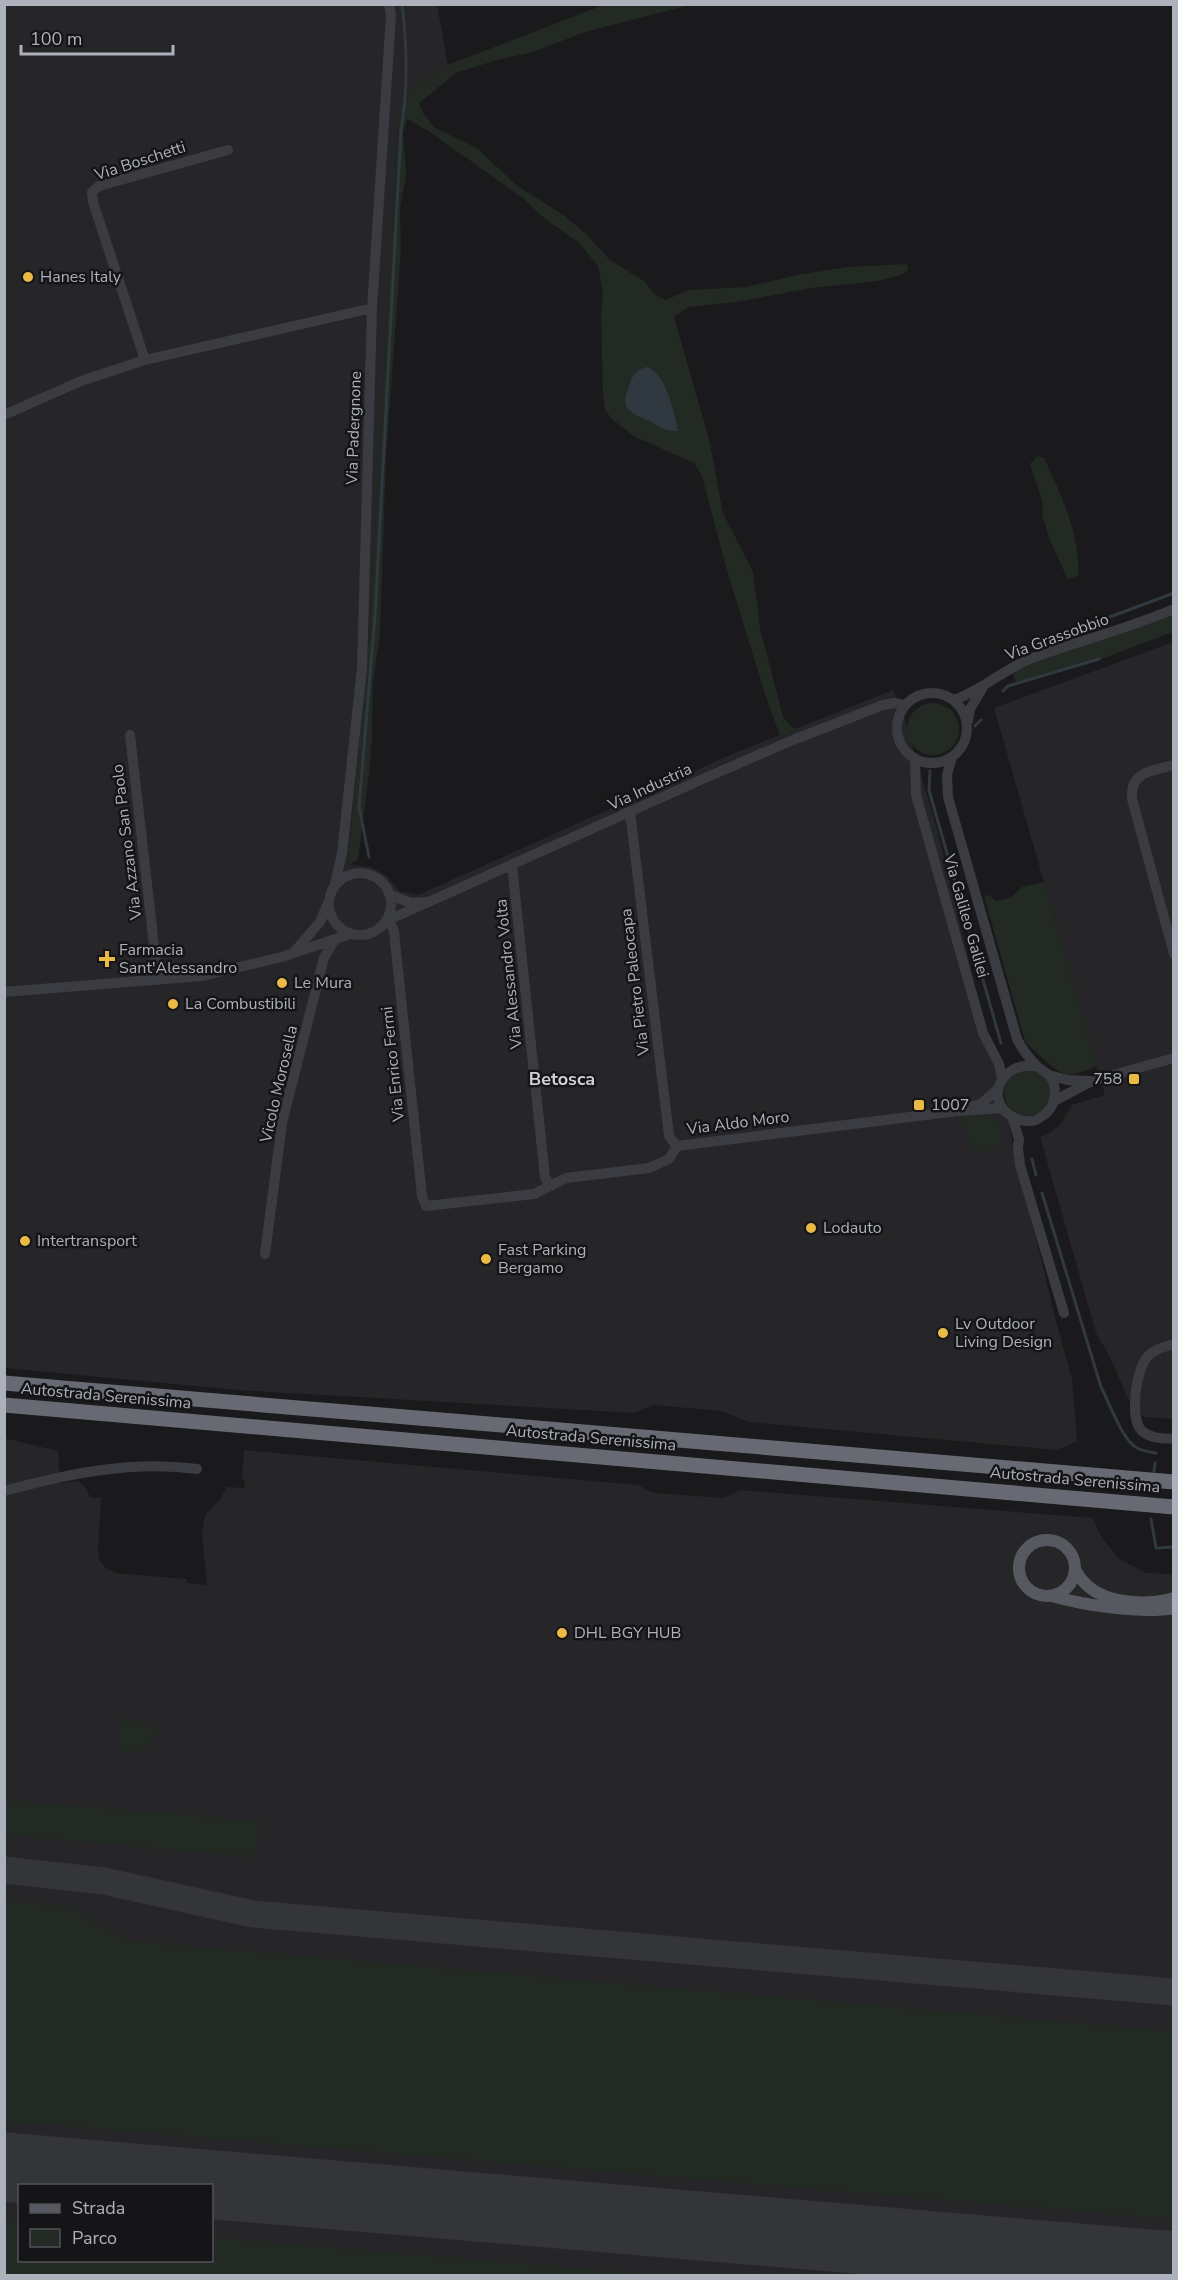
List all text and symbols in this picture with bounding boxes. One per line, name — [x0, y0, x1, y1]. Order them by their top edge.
scale bar — [21, 18, 172, 56]
text: 100 m — [30, 27, 82, 51]
street label: Via Boschetti — [91, 136, 188, 186]
place label: Hanes Italy — [40, 266, 122, 288]
marker: Hanes Italy — [21, 270, 35, 284]
street label: Via Padergnone — [341, 371, 367, 486]
street label: Via Grassobbio — [1001, 608, 1112, 666]
street label: Via Industria — [604, 758, 695, 816]
street label: Via Azzano San Paolo — [107, 763, 148, 922]
street label: Via Galileo Galilei — [938, 851, 994, 980]
street label: Via Alessandro Volta — [490, 898, 528, 1051]
street label: Via Pietro Paleocapa — [615, 907, 655, 1058]
place label: Farmacia Sant'Alessandro — [119, 939, 237, 979]
marker: Farmacia Sant'Alessandro — [100, 952, 114, 966]
place label: Le Mura — [294, 972, 352, 994]
marker: Le Mura — [275, 976, 289, 990]
place label: La Combustibili — [185, 993, 296, 1015]
marker: La Combustibili — [166, 997, 180, 1011]
street label: Via Enrico Fermi — [376, 1005, 410, 1124]
street label: Vicolo Morosella — [255, 1023, 303, 1146]
district label: Betosca — [529, 1067, 595, 1091]
place label: 758 — [1093, 1068, 1122, 1090]
marker: 758 — [1127, 1072, 1141, 1086]
place label: 1007 — [931, 1094, 969, 1116]
marker: 1007 — [912, 1098, 926, 1112]
street label: Via Aldo Moro — [685, 1106, 791, 1140]
place label: Lodauto — [823, 1217, 882, 1239]
marker: Lodauto — [804, 1221, 818, 1235]
place label: Intertransport — [37, 1230, 137, 1252]
marker: Intertransport — [18, 1234, 32, 1248]
place label: Fast Parking Bergamo — [498, 1239, 586, 1279]
marker: Fast Parking Bergamo — [479, 1252, 493, 1266]
place label: Lv Outdoor Living Design — [955, 1313, 1052, 1353]
marker: Lv Outdoor Living Design — [936, 1326, 950, 1340]
street label: Autostrada Serenissima — [20, 1378, 192, 1414]
street label: Autostrada Serenissima — [505, 1420, 677, 1456]
street label: Autostrada Serenissima — [989, 1462, 1161, 1498]
place label: DHL BGY HUB — [574, 1622, 681, 1644]
marker: DHL BGY HUB — [555, 1626, 569, 1640]
legend — [18, 2184, 213, 2262]
text: Strada — [72, 2196, 125, 2220]
text: Parco — [72, 2226, 117, 2250]

